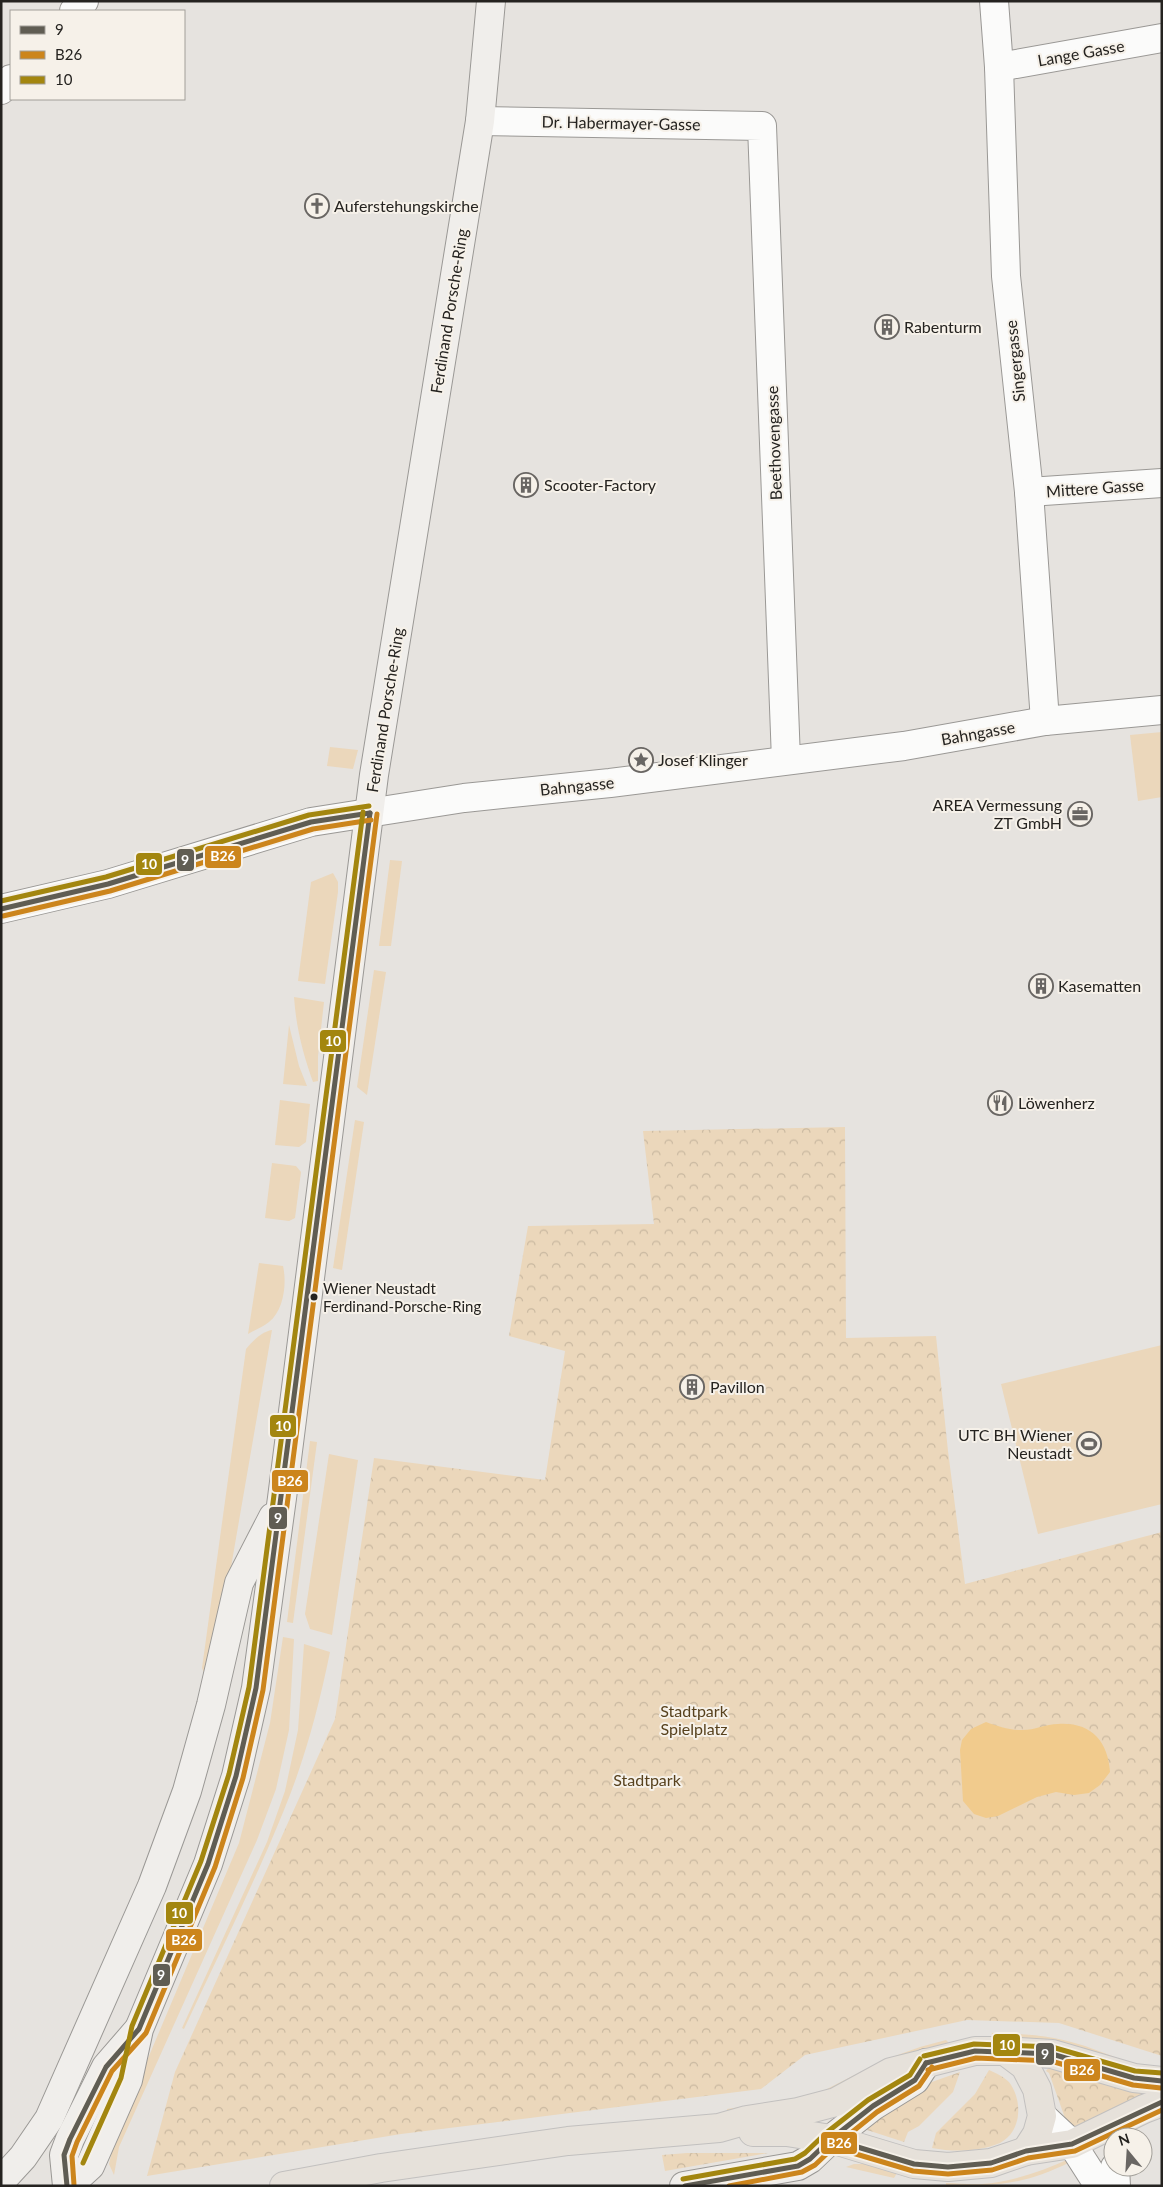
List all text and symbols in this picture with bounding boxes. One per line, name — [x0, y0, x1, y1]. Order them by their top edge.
legend — [10, 10, 185, 100]
text: 9 — [55, 20, 64, 38]
street label: Lange Gasse — [1036, 36, 1126, 69]
text: B26 — [55, 45, 82, 63]
text: 10 — [55, 70, 73, 88]
street label: Dr. Habermayer-Gasse — [541, 112, 701, 133]
church icon: Auferstehungskirche — [304, 193, 330, 219]
place label: Auferstehungskirche — [334, 196, 479, 215]
street label: Ferdinand Porsche-Ring — [426, 227, 471, 395]
building icon: Rabenturm — [874, 314, 900, 340]
place label: Rabenturm — [904, 317, 982, 336]
street label: Singergasse — [1001, 319, 1028, 403]
street label: Beethovengasse — [762, 385, 785, 501]
building icon: Scooter-Factory — [513, 472, 539, 498]
place label: Scooter-Factory — [544, 475, 657, 494]
street label: Mittere Gasse — [1045, 475, 1144, 500]
street label: Ferdinand Porsche-Ring — [362, 626, 407, 794]
street label: Bahngasse — [940, 717, 1016, 748]
place icon: Josef Klinger — [628, 747, 654, 773]
place label: Josef Klinger — [658, 750, 748, 769]
street label: Bahngasse — [539, 772, 615, 799]
place label: AREA Vermessung ZT GmbH — [933, 795, 1062, 832]
office icon: AREA Vermessung ZT GmbH — [1067, 801, 1093, 827]
line badge: B26 — [204, 845, 242, 869]
text: B26 — [210, 847, 236, 864]
line badge: 9 — [176, 848, 195, 872]
text: 9 — [181, 851, 189, 868]
line badge: 10 — [135, 852, 163, 876]
text: 10 — [141, 855, 157, 872]
building icon: Kasematten — [1028, 973, 1054, 999]
place label: Kasematten — [1058, 976, 1141, 995]
line badge: 10 — [319, 1029, 347, 1053]
text: 10 — [325, 1032, 341, 1049]
restaurant icon: Löwenherz — [987, 1090, 1013, 1116]
place label: Löwenherz — [1018, 1093, 1095, 1112]
place label: Wiener Neustadt Ferdinand-Porsche-Ring — [323, 1279, 481, 1315]
marker: Wiener Neustadt Ferdinand-Porsche-Ring — [309, 1292, 319, 1302]
building icon: Pavillon — [679, 1374, 705, 1400]
place label: Pavillon — [710, 1377, 765, 1396]
line badge: 10 — [269, 1414, 297, 1438]
text: 10 — [275, 1417, 291, 1434]
place label: UTC BH Wiener Neustadt — [958, 1425, 1072, 1462]
sports icon: UTC BH Wiener Neustadt — [1076, 1431, 1102, 1457]
line badge: B26 — [271, 1469, 309, 1493]
text: B26 — [277, 1472, 303, 1489]
line badge: 9 — [268, 1506, 288, 1530]
text: 9 — [274, 1509, 282, 1526]
park label: Stadtpark Spielplatz — [660, 1701, 729, 1738]
park label: Stadtpark — [613, 1770, 682, 1789]
line badge: 10 — [165, 1901, 194, 1925]
text: 10 — [171, 1904, 187, 1921]
line badge: B26 — [165, 1928, 203, 1952]
text: B26 — [171, 1931, 197, 1948]
line badge: 9 — [152, 1963, 171, 1987]
text: 9 — [157, 1966, 165, 1983]
line badge: 10 — [992, 2033, 1021, 2057]
text: 10 — [999, 2036, 1015, 2053]
line badge: 9 — [1035, 2042, 1055, 2066]
text: 9 — [1041, 2045, 1049, 2062]
line badge: B26 — [1063, 2058, 1101, 2082]
text: B26 — [1069, 2061, 1095, 2078]
north arrow — [1103, 2127, 1153, 2177]
text: N — [1116, 2129, 1132, 2149]
line badge: B26 — [820, 2131, 858, 2155]
text: B26 — [826, 2134, 852, 2151]

